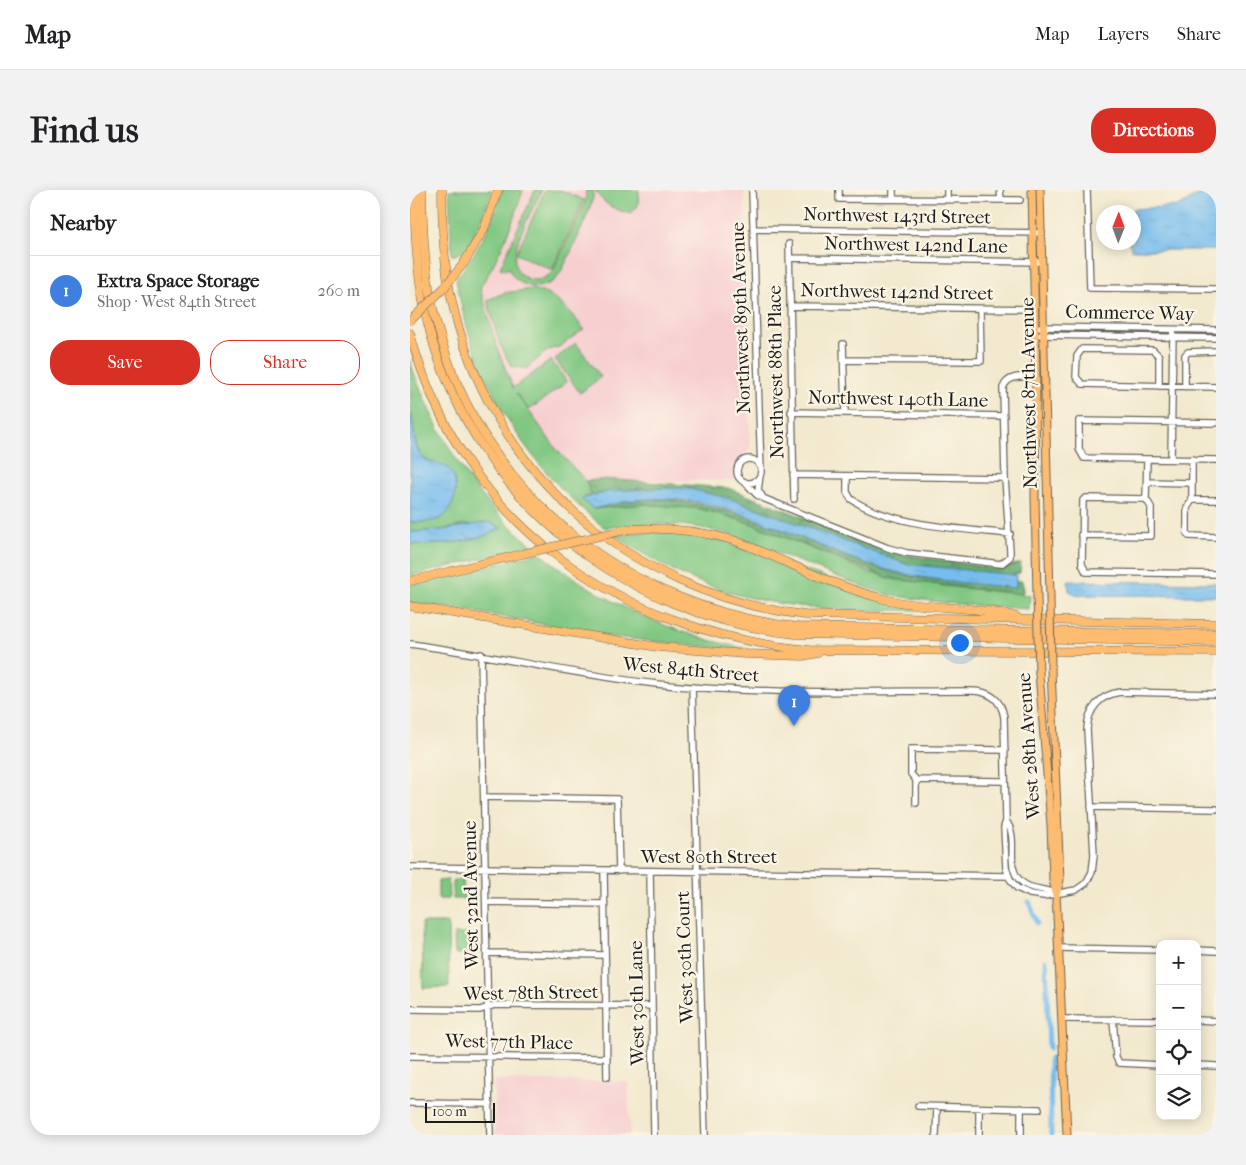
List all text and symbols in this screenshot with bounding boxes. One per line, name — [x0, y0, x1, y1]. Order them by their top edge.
text: Map — [25, 21, 71, 49]
text: Map — [1035, 24, 1069, 45]
text: Layers — [1097, 24, 1149, 45]
text: Share — [1177, 24, 1221, 45]
button: Directions — [1091, 108, 1216, 153]
text: Find us — [30, 110, 139, 151]
street label: Northwest 143rd Street — [803, 203, 991, 229]
north arrow — [1096, 205, 1141, 250]
text: Nearby — [50, 211, 116, 235]
street label: Northwest 89th Avenue — [727, 222, 755, 414]
street label: Northwest 142nd Lane — [824, 232, 1008, 258]
text: Extra Space Storage — [97, 270, 260, 292]
street label: Northwest 142nd Street — [800, 279, 994, 305]
text: 1 — [63, 281, 69, 300]
text: 260 m — [318, 281, 360, 300]
street label: Northwest 88th Place — [763, 285, 789, 459]
text: Shop · West 84th Street — [97, 292, 256, 311]
street label: Northwest 87th Avenue — [1016, 297, 1042, 489]
street label: Commerce Way — [1065, 301, 1196, 325]
button: Save — [50, 340, 200, 385]
button: Share — [210, 340, 360, 385]
street label: Northwest 140th Lane — [808, 386, 988, 412]
your location — [947, 630, 973, 656]
street label: West 84th Street — [621, 653, 760, 687]
street label: West 28th Avenue — [1013, 672, 1045, 821]
pin: 1 — [778, 685, 810, 726]
street label: West 32nd Avenue — [459, 820, 483, 971]
street label: West 80th Street — [640, 846, 777, 868]
street label: West 30th Court — [672, 890, 698, 1025]
street label: West 30th Lane — [625, 940, 649, 1067]
map controls — [1156, 940, 1201, 1120]
button: + — [1156, 940, 1201, 985]
street label: West 78th Street — [462, 981, 599, 1005]
button: − — [1156, 985, 1201, 1030]
street label: West 77th Place — [444, 1030, 573, 1054]
button: locate — [1156, 1030, 1201, 1075]
button: layers — [1156, 1075, 1201, 1120]
scale bar — [425, 1100, 495, 1123]
text: 100 m — [432, 1103, 467, 1120]

